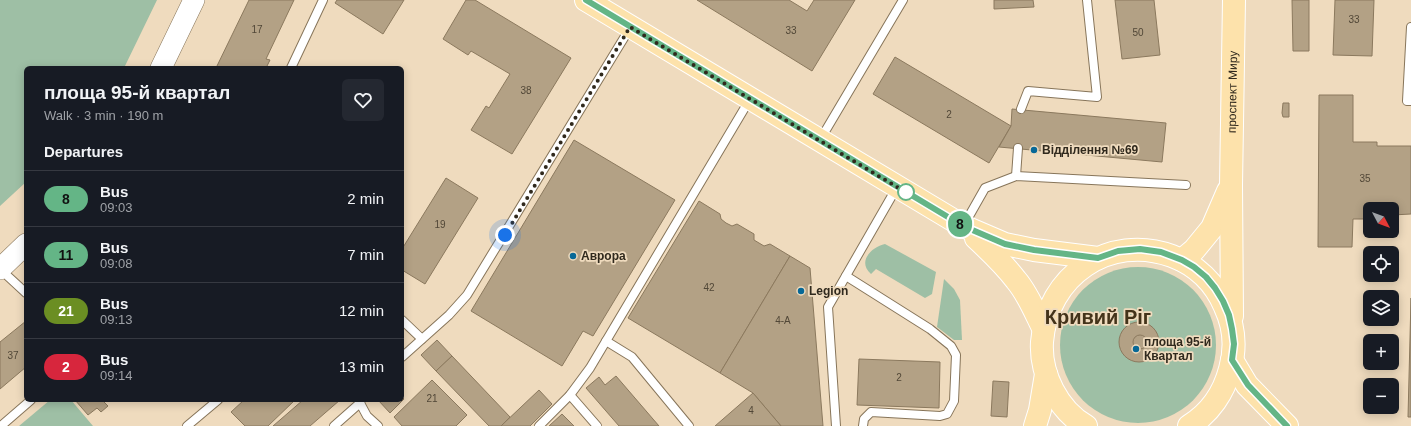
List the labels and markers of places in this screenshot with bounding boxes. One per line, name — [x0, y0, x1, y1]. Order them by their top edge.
place label: Відділення №69 — [1042, 143, 1139, 157]
marker: Відділення №69 — [1029, 145, 1039, 155]
unlabelled marker — [897, 183, 915, 201]
place label: Аврора — [581, 249, 626, 263]
marker: Аврора — [568, 251, 578, 261]
place label: Legion — [809, 284, 848, 298]
marker: Legion — [796, 286, 806, 296]
place label: площа 95-й Квартал — [1144, 335, 1211, 363]
marker: площа 95-й Квартал — [1131, 344, 1141, 354]

